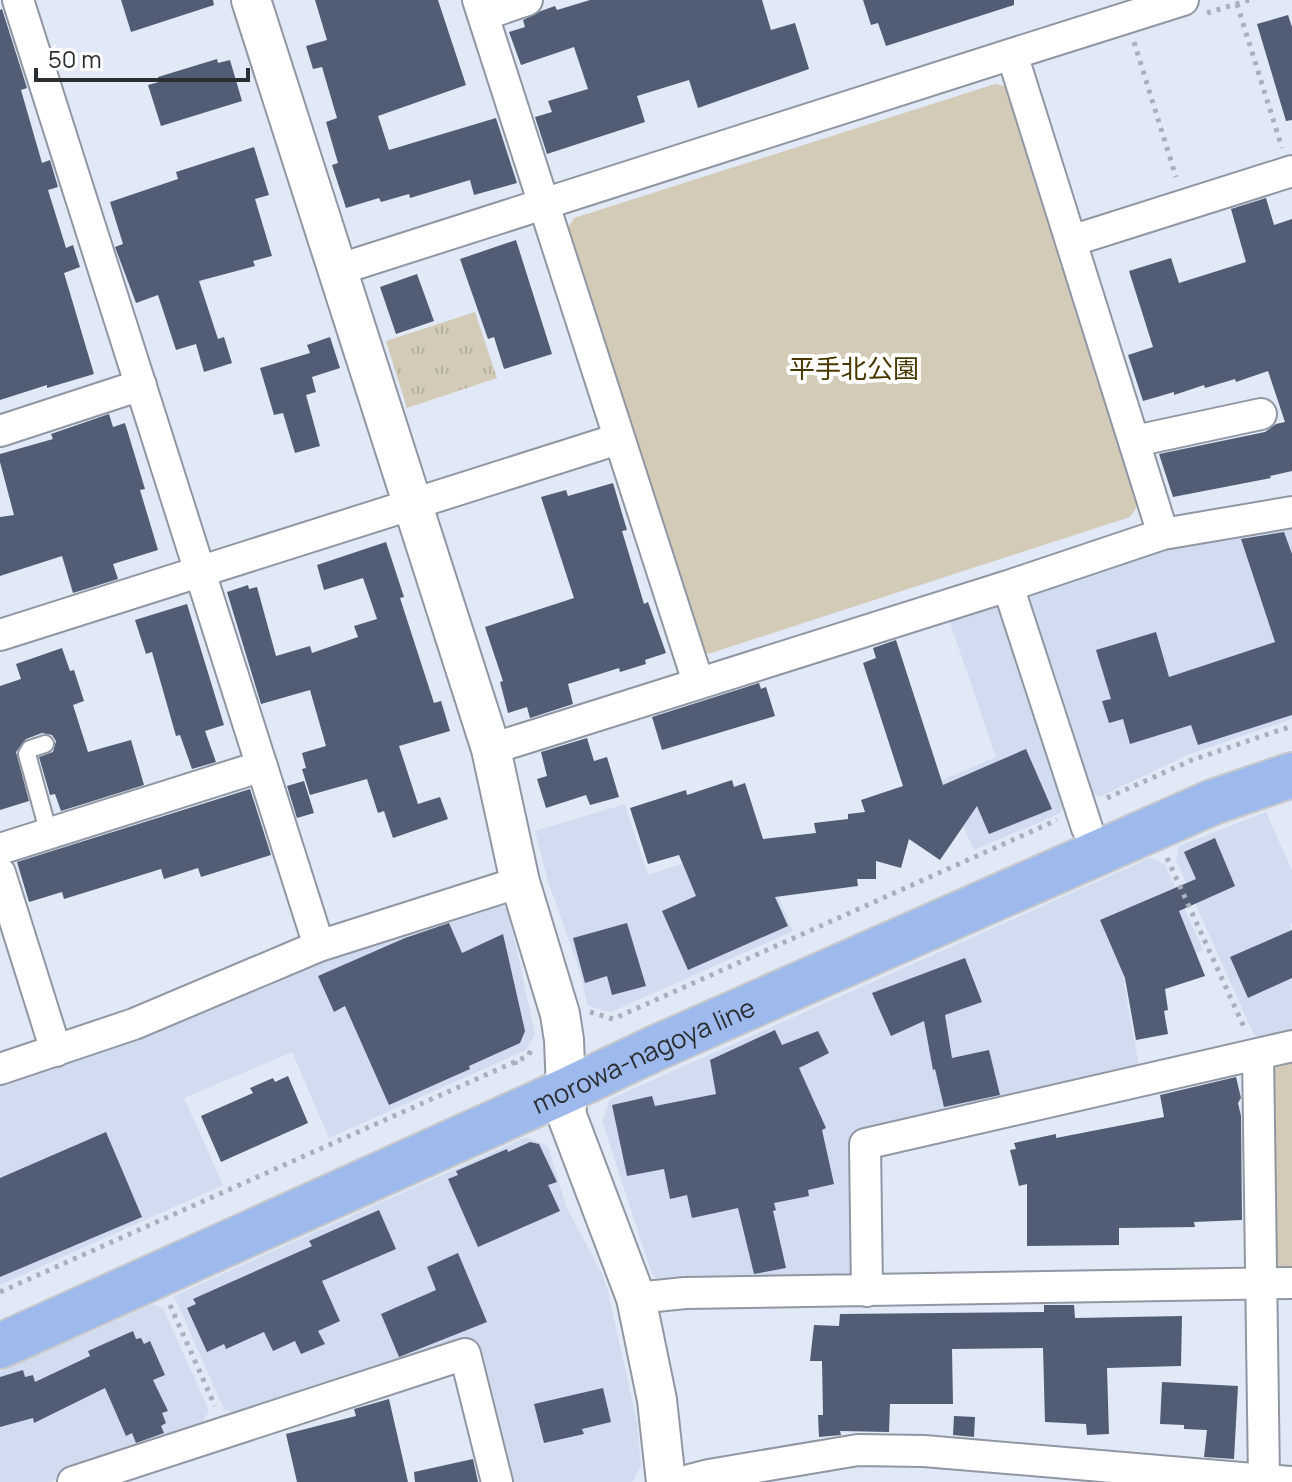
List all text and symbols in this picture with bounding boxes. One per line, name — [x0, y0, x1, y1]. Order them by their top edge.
scale bar — [36, 32, 248, 82]
text: 50 m — [48, 42, 102, 75]
park label: 平手北公園 — [789, 350, 919, 386]
street label: morowa-nagoya line — [526, 989, 760, 1122]

